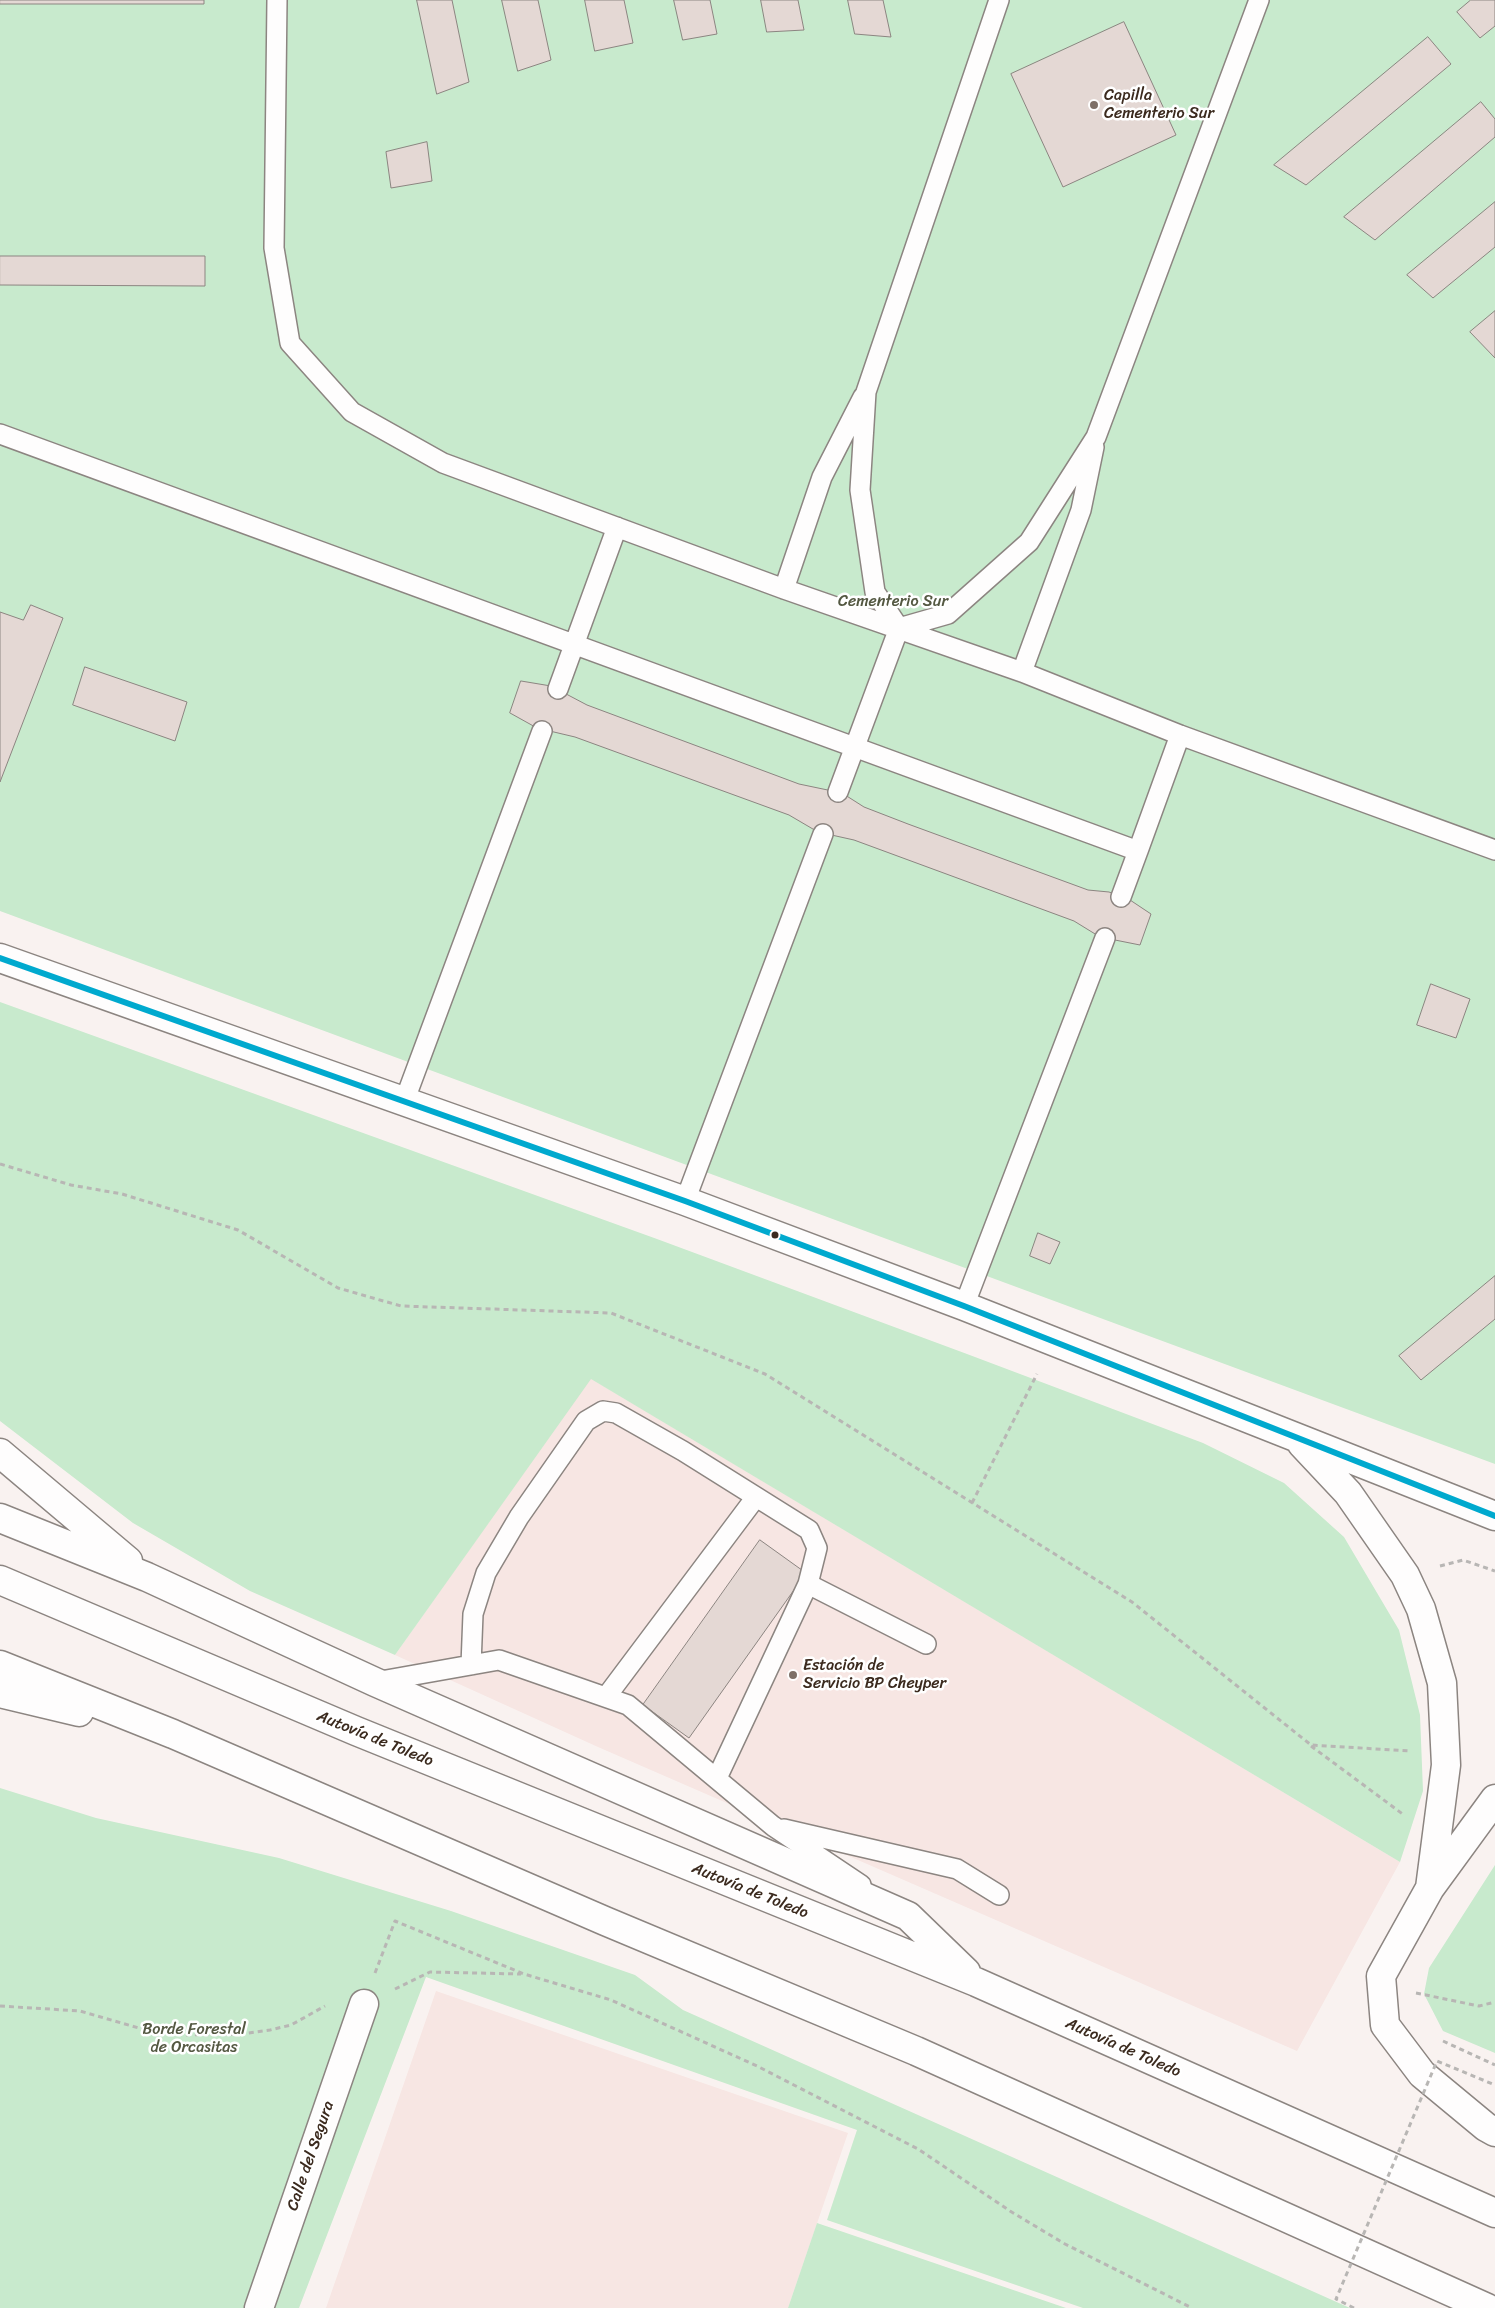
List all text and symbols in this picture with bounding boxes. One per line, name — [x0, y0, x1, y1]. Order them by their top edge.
place label: Capilla Cementerio Sur — [1104, 86, 1214, 124]
marker: Capilla Cementerio Sur — [1088, 99, 1100, 111]
park label: Cementerio Sur — [838, 592, 948, 612]
unlabelled marker — [770, 1230, 780, 1240]
place label: Estación de Servicio BP Cheyper — [803, 1656, 946, 1694]
marker: Estación de Servicio BP Cheyper — [787, 1669, 799, 1681]
street label: Autovía de Toledo — [314, 1707, 436, 1771]
street label: Autovía de Toledo — [689, 1859, 811, 1923]
street label: Autovía de Toledo — [1063, 2014, 1183, 2082]
park label: Borde Forestal de Orcasitas — [142, 2020, 246, 2058]
street label: Calle del Segura — [283, 2099, 339, 2213]

